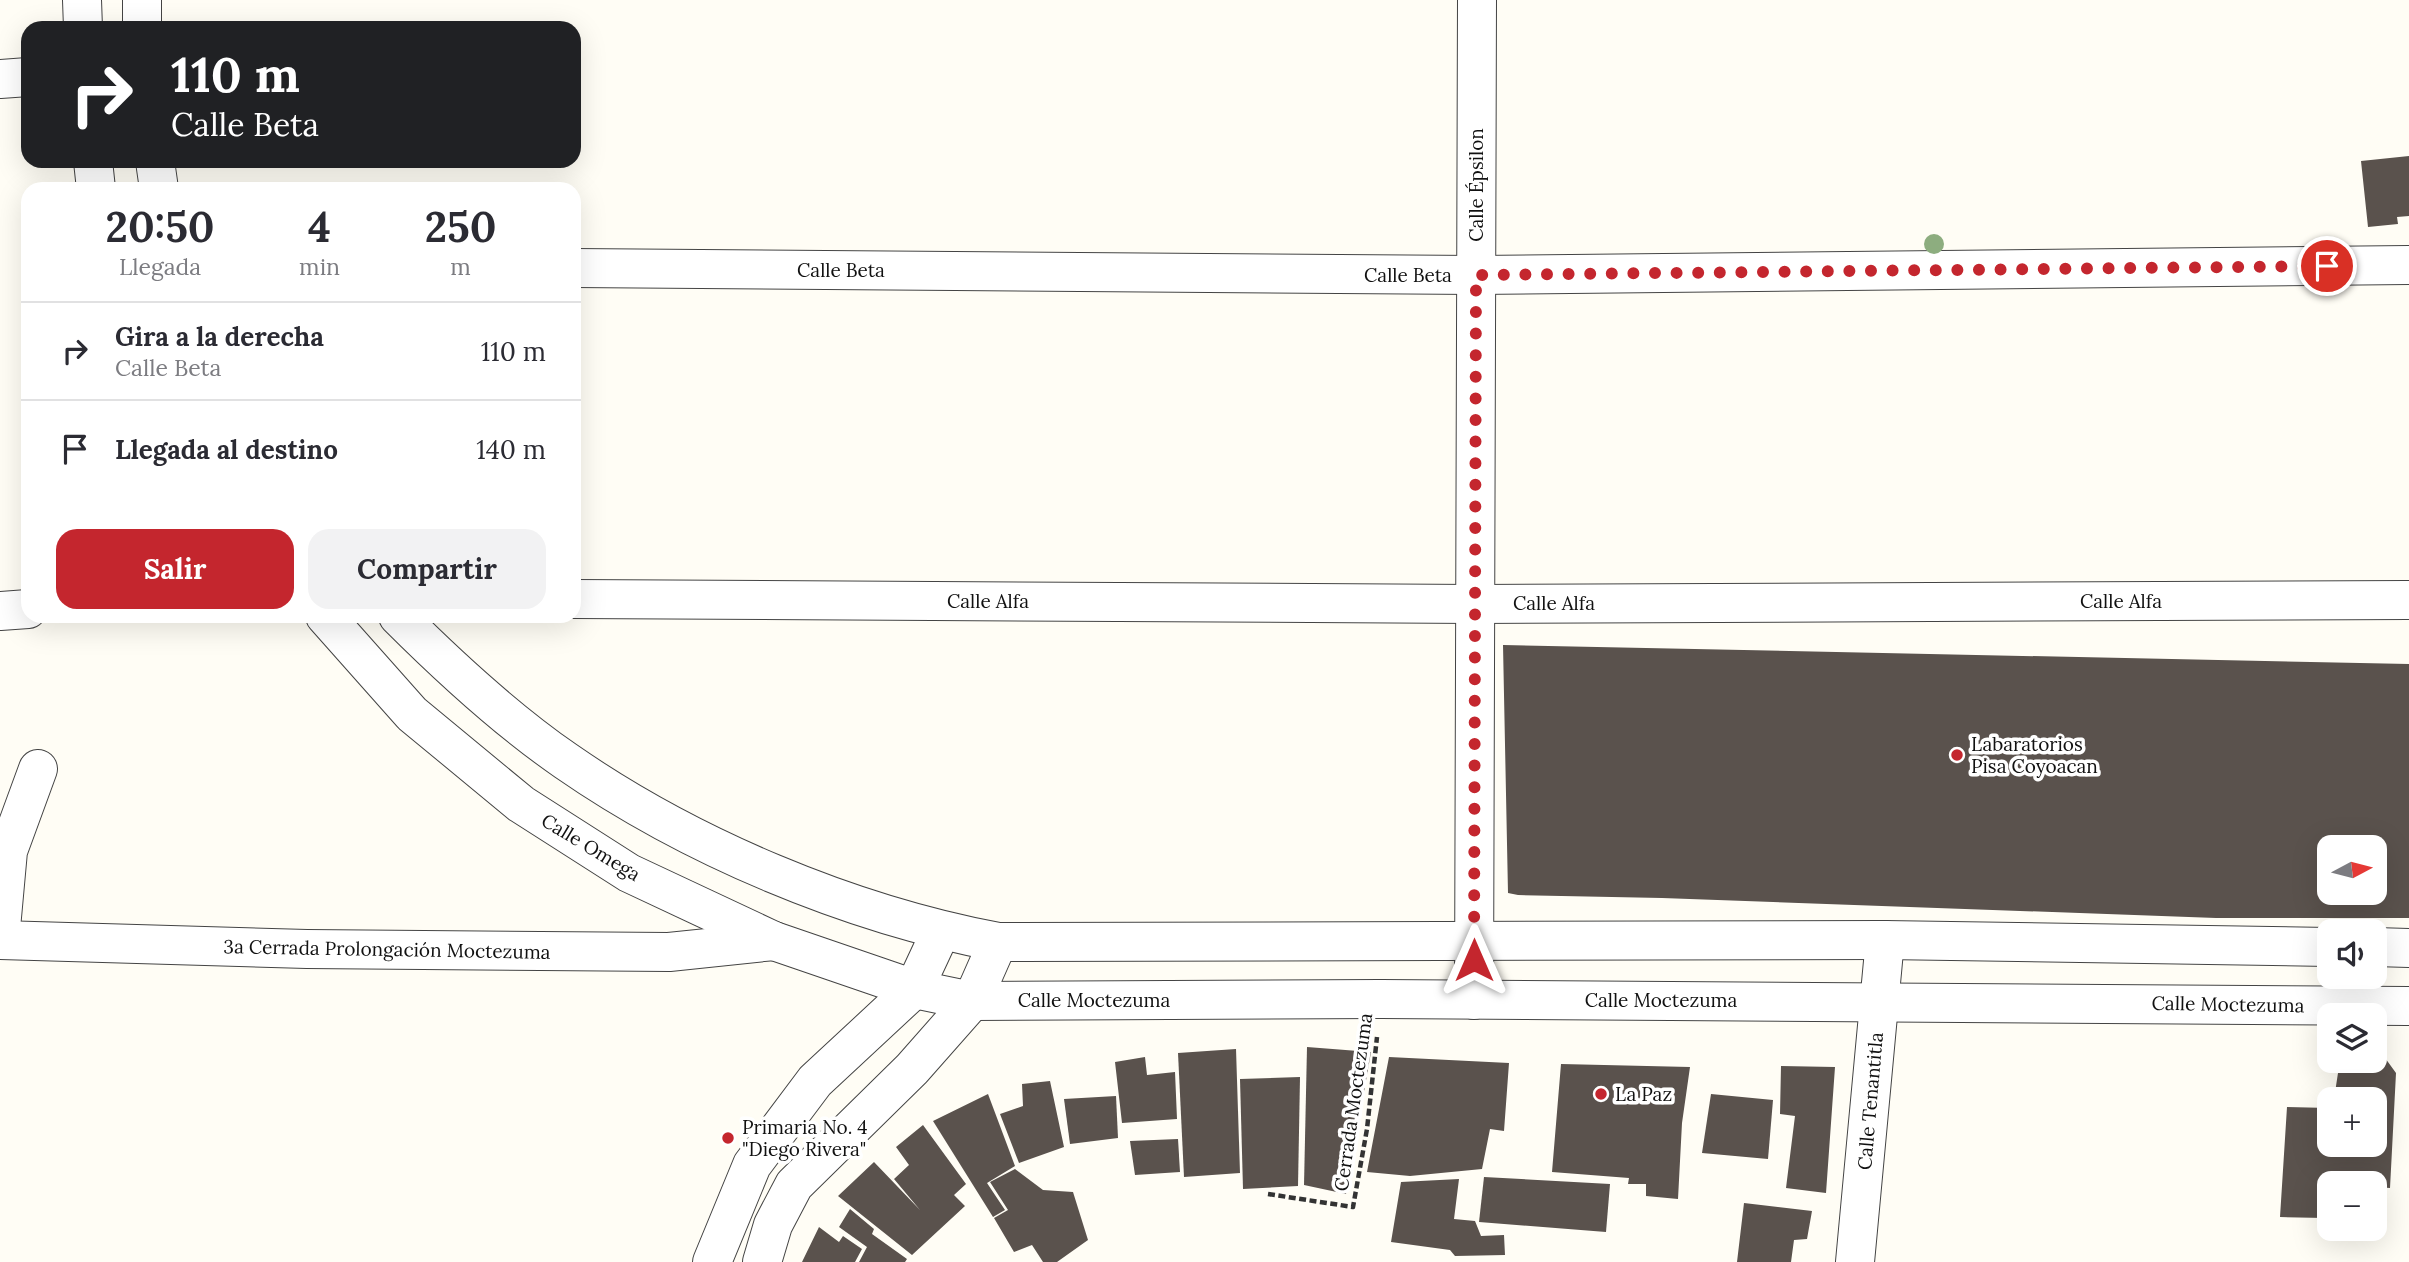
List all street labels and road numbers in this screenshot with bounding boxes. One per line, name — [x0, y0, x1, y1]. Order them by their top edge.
street label: Calle Épsilon — [1464, 128, 1488, 242]
street label: Calle Beta — [797, 258, 885, 282]
street label: Calle Beta — [1364, 263, 1452, 287]
street label: Calle Alfa — [947, 589, 1029, 613]
street label: Calle Alfa — [2080, 589, 2162, 613]
street label: Calle Alfa — [1513, 591, 1595, 615]
street label: Calle Omega — [537, 808, 645, 886]
street label: 3a Cerrada Prolongación Moctezuma — [223, 934, 551, 964]
street label: Calle Moctezuma — [1018, 988, 1171, 1012]
street label: Calle Moctezuma — [1585, 988, 1738, 1012]
street label: Calle Moctezuma — [2151, 991, 2305, 1017]
street label: Cerrada Moctezuma — [1329, 1011, 1377, 1193]
street label: Calle Tenantitla — [1852, 1031, 1888, 1171]

